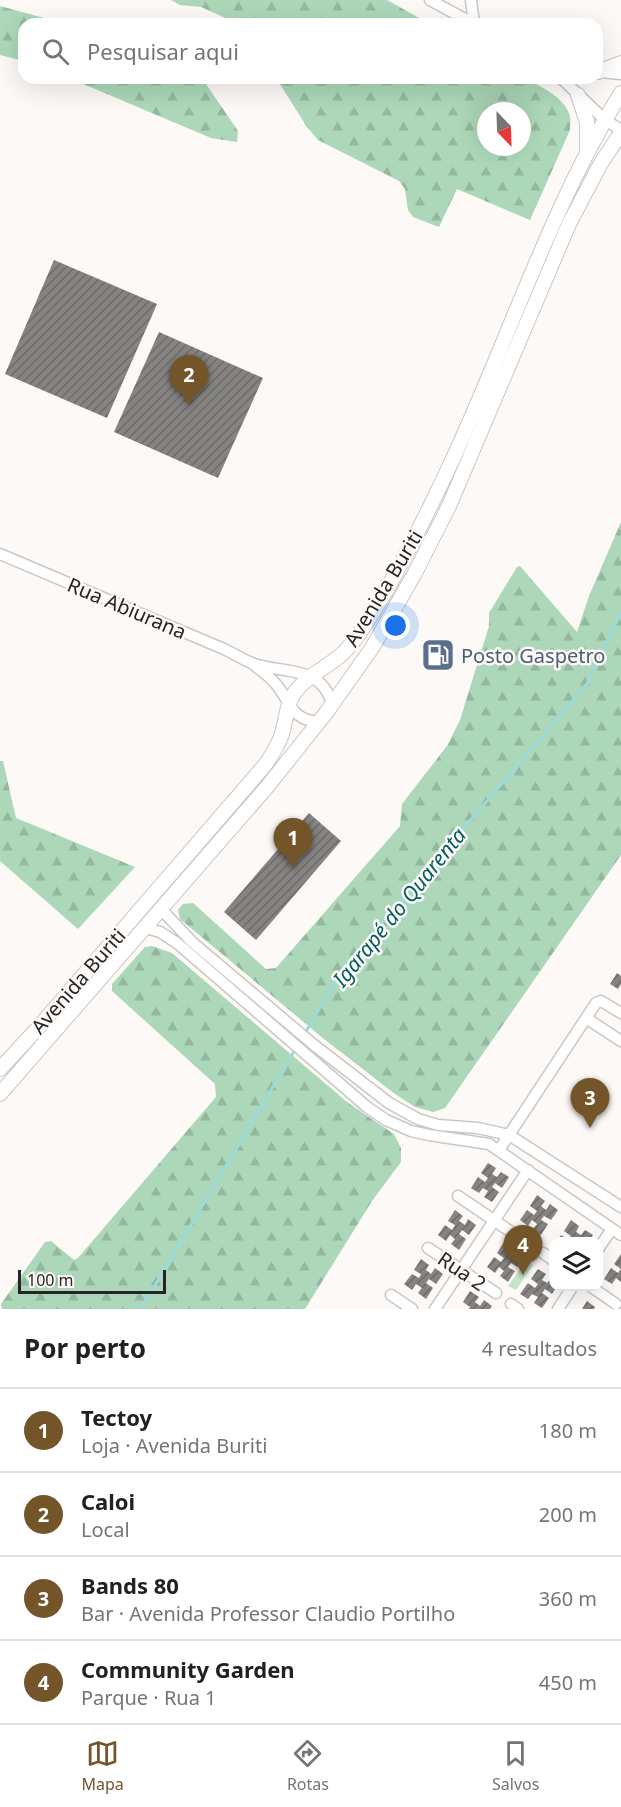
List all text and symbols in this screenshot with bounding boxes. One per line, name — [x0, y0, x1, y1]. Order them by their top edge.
search box — [18, 18, 603, 84]
icon: search — [39, 35, 72, 68]
text: Pesquisar aqui — [87, 36, 239, 66]
north arrow — [477, 102, 531, 156]
pin: 2 — [170, 356, 208, 405]
street label: Avenida Buriti — [338, 525, 428, 651]
street label: Rua Abiurana — [64, 571, 190, 645]
your location — [381, 611, 410, 640]
fuel station icon: Posto Gaspetro — [420, 637, 456, 673]
place label: Posto Gaspetro — [461, 642, 605, 669]
pin: 1 — [274, 818, 312, 868]
water label: Igarapé do Quarenta — [325, 822, 472, 993]
street label: Avenida Buriti — [25, 922, 131, 1040]
pin: 3 — [570, 1078, 610, 1128]
pin: 4 — [504, 1226, 542, 1275]
map controls — [549, 1237, 603, 1291]
button: layers — [549, 1237, 603, 1291]
street label: Rua 2 — [433, 1245, 491, 1297]
scale bar — [18, 1267, 166, 1294]
text: 100 m — [27, 1269, 74, 1291]
text: Por perto — [24, 1330, 146, 1366]
text: 4 resultados — [482, 1335, 597, 1362]
text: Tectoy — [81, 1402, 152, 1432]
text: 1 — [38, 1417, 49, 1444]
text: 180 m — [539, 1417, 597, 1444]
text: Loja · Avenida Buriti — [81, 1432, 267, 1459]
text: Caloi — [81, 1486, 135, 1516]
text: 2 — [38, 1501, 49, 1528]
text: 200 m — [539, 1501, 597, 1528]
text: Local — [81, 1516, 130, 1543]
text: Bands 80 — [81, 1570, 179, 1600]
text: 3 — [38, 1585, 49, 1612]
text: 360 m — [539, 1585, 597, 1612]
text: Bar · Avenida Professor Claudio Portilho — [81, 1600, 455, 1627]
text: Community Garden — [81, 1654, 295, 1684]
text: 4 — [38, 1669, 49, 1696]
text: 450 m — [539, 1669, 597, 1696]
text: Parque · Rua 1 — [81, 1684, 217, 1711]
tab: Mapa — [82, 1737, 124, 1795]
tab: Rotas — [287, 1737, 329, 1795]
tab: Salvos — [492, 1737, 539, 1795]

